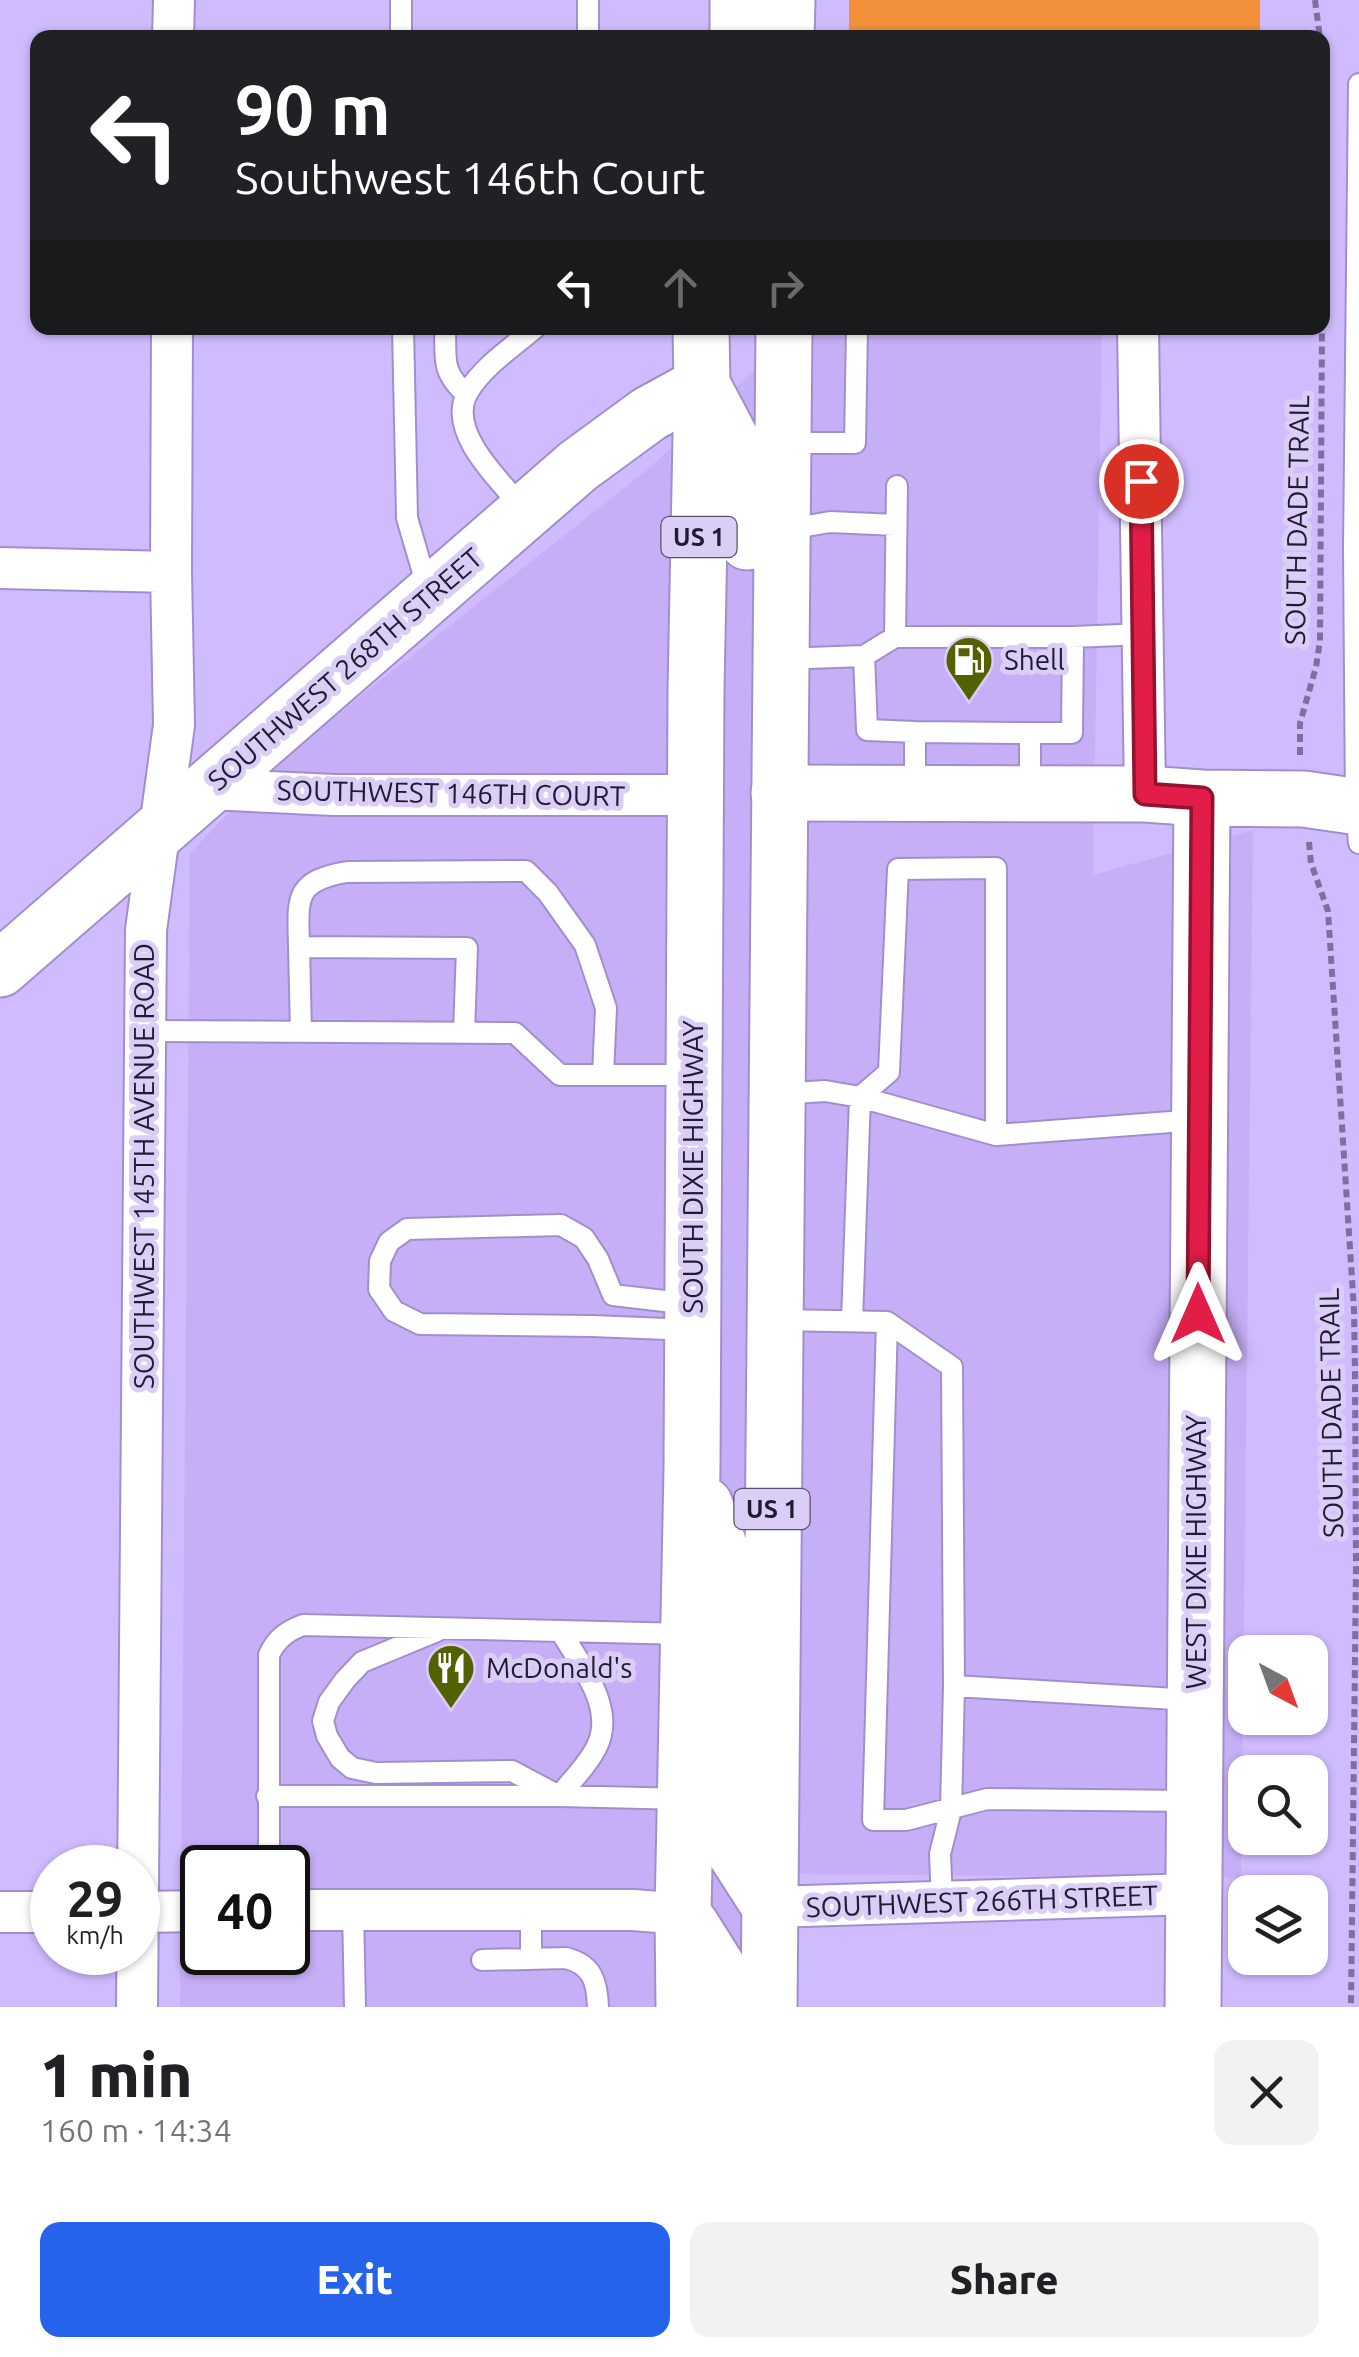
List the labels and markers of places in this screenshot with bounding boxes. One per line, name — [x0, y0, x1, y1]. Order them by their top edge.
pin — [1099, 439, 1184, 524]
fuel station icon: Shell — [943, 634, 995, 702]
place label: Shell — [1004, 644, 1065, 675]
restaurant icon: McDonald's — [425, 1642, 477, 1710]
place label: McDonald's — [486, 1652, 633, 1683]

